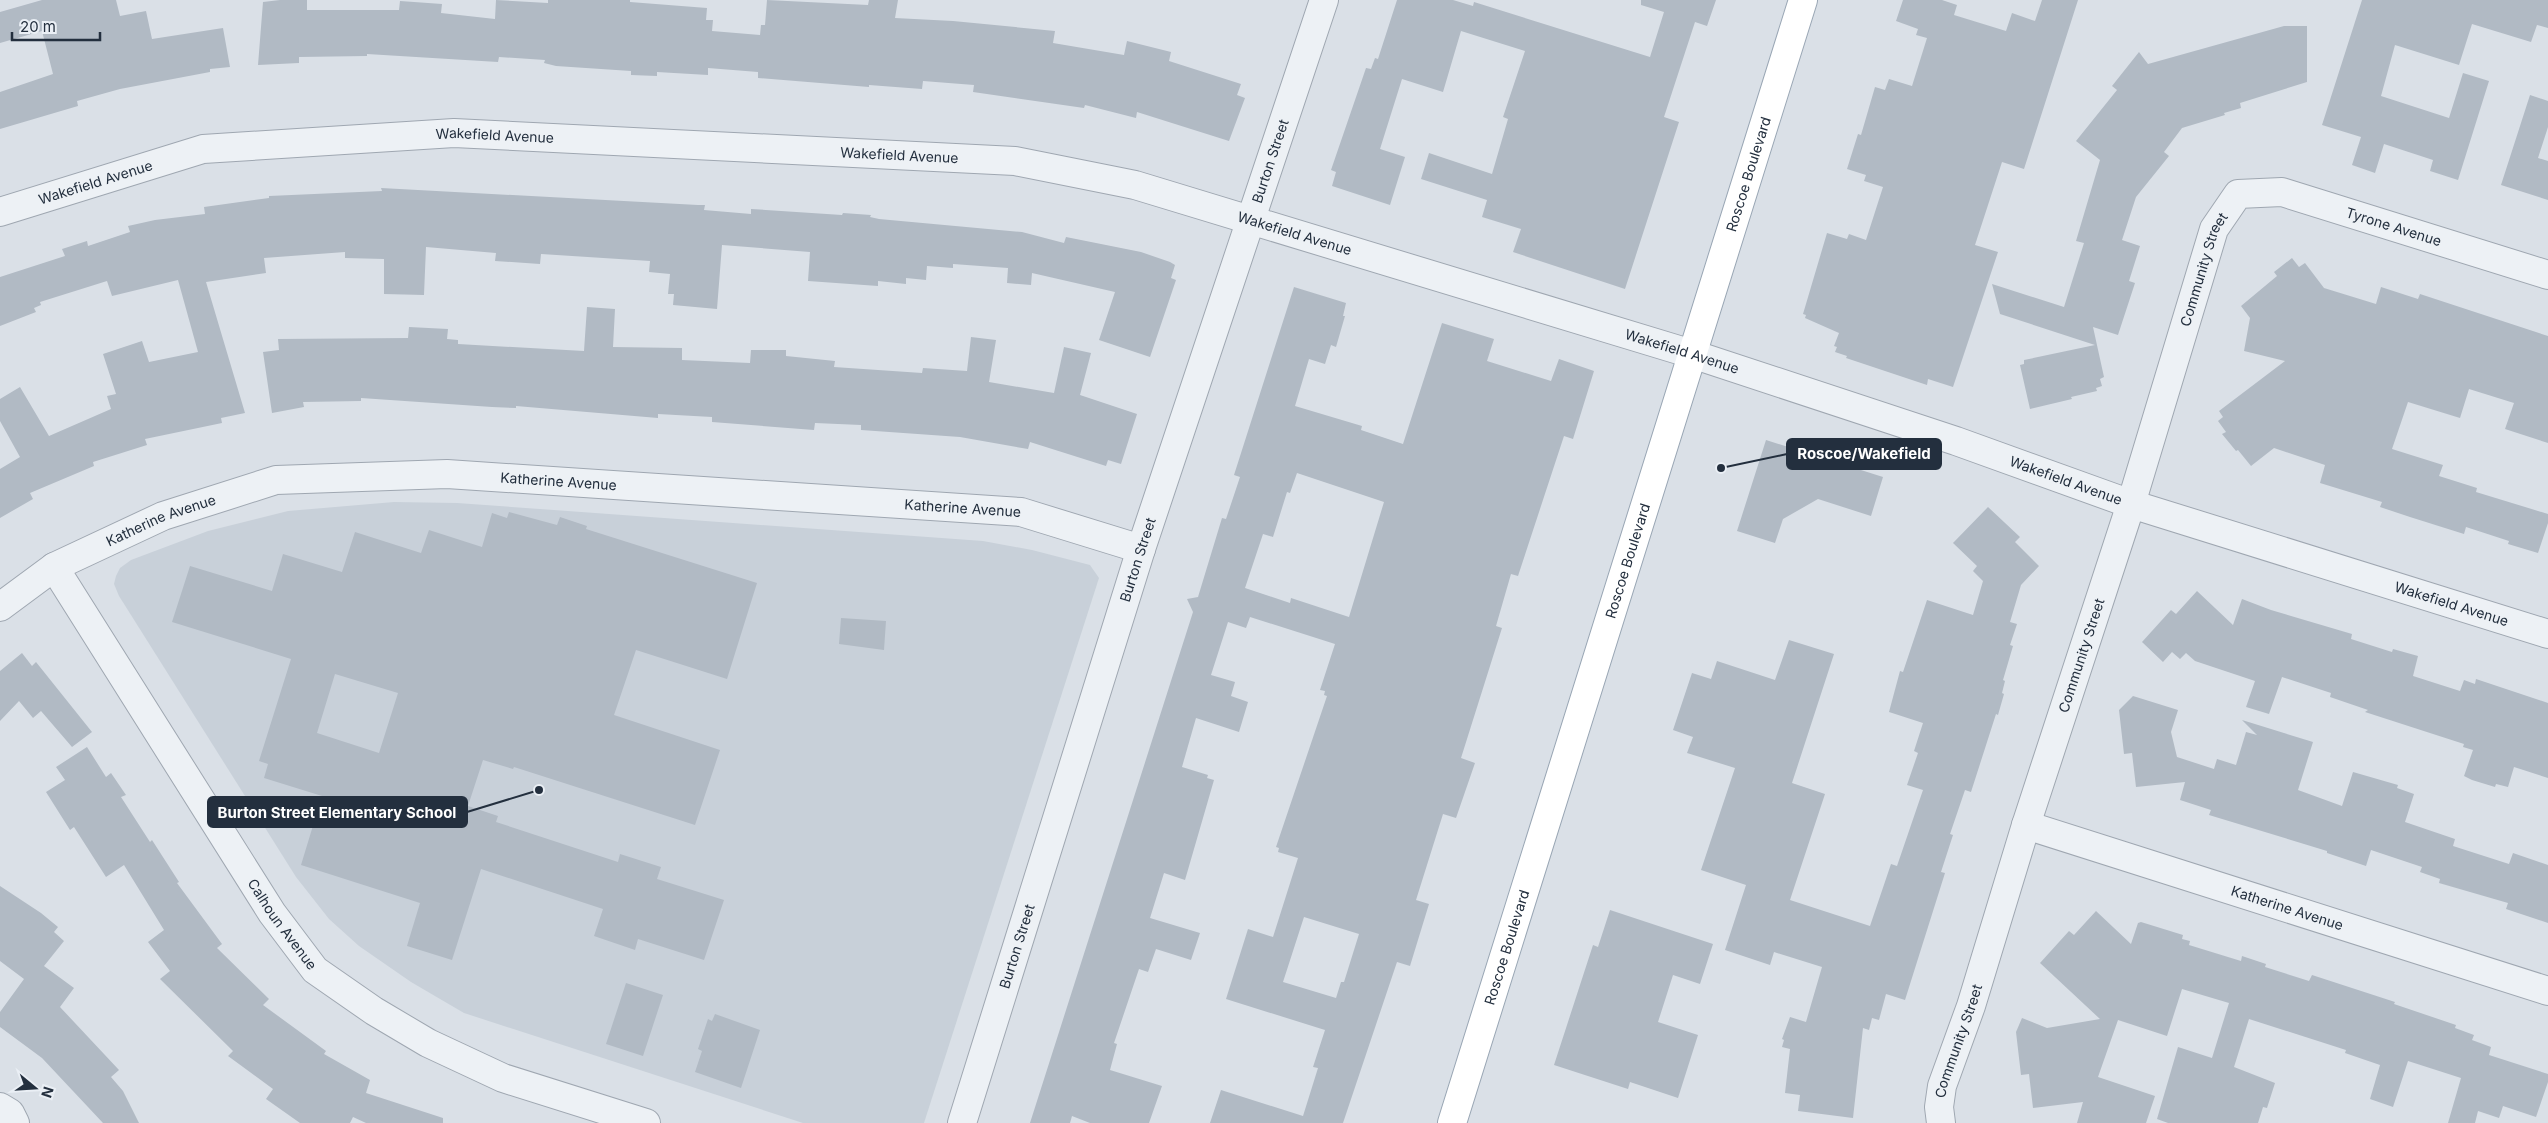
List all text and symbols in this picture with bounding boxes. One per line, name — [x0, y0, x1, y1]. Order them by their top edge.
scale bar — [12, 10, 100, 42]
text: 20 m — [20, 17, 56, 36]
street label: Roscoe Boulevard — [1722, 115, 1774, 234]
street label: Burton Street — [1248, 116, 1292, 205]
street label: Wakefield Avenue — [435, 124, 554, 146]
street label: Wakefield Avenue — [840, 143, 959, 166]
street label: Wakefield Avenue — [36, 156, 154, 208]
street label: Tyrone Avenue — [2344, 203, 2444, 249]
street label: Wakefield Avenue — [1236, 208, 1354, 258]
street label: Community Street — [2176, 209, 2231, 328]
street label: Wakefield Avenue — [1623, 325, 1741, 377]
callout: Roscoe/Wakefield — [1787, 439, 1941, 469]
text: Roscoe/Wakefield — [1797, 444, 1931, 463]
street label: Wakefield Avenue — [2008, 452, 2125, 508]
street label: Katherine Avenue — [500, 469, 617, 493]
street label: Katherine Avenue — [103, 491, 218, 550]
street label: Katherine Avenue — [904, 495, 1022, 520]
street label: Roscoe Boulevard — [1601, 501, 1653, 620]
street label: Burton Street — [1116, 515, 1159, 604]
street label: Wakefield Avenue — [2393, 578, 2511, 629]
street label: Community Street — [2054, 596, 2108, 715]
callout: Burton Street Elementary School — [208, 797, 467, 827]
text: Burton Street Elementary School — [218, 803, 456, 822]
street label: Calhoun Avenue — [244, 875, 321, 973]
street label: Katherine Avenue — [2229, 882, 2346, 933]
street label: Roscoe Boulevard — [1480, 888, 1532, 1007]
street label: Burton Street — [995, 902, 1038, 991]
street label: Community Street — [1931, 982, 1985, 1099]
north arrow — [10, 1063, 60, 1113]
text: N — [38, 1084, 58, 1100]

